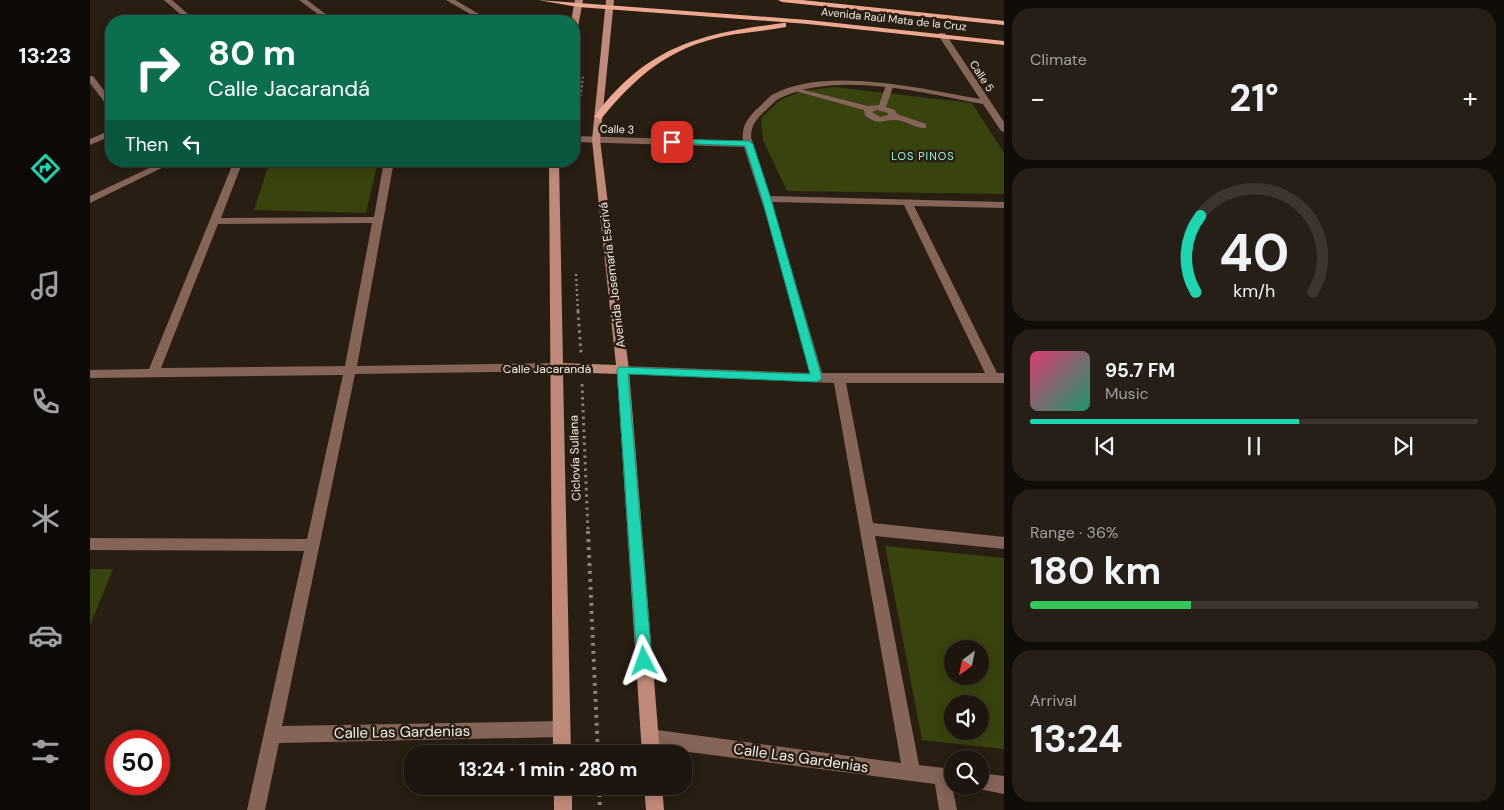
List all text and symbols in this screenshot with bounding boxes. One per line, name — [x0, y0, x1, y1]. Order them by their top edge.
street label: Avenida Raúl Mata de la Cruz — [820, 4, 968, 34]
text: 80 m — [208, 30, 296, 76]
icon: right — [125, 35, 190, 100]
text: 13:23 — [19, 41, 71, 70]
text: Climate — [1030, 49, 1087, 70]
street label: Calle 5 — [967, 58, 997, 95]
text: 21° — [1229, 73, 1279, 123]
text: Calle Jacarandá — [208, 74, 370, 103]
text: − — [1030, 80, 1045, 117]
text: + — [1463, 80, 1478, 117]
street label: Calle 3 — [600, 121, 634, 137]
pin — [651, 121, 693, 163]
icon: arrive — [658, 128, 686, 156]
icon: left — [178, 130, 206, 158]
text: Then — [125, 132, 168, 157]
district label: LOS PINOS — [891, 149, 955, 163]
icon: directions — [28, 151, 63, 186]
street label: Avenida Josemaría Escrivá — [595, 201, 629, 349]
text: 40 — [1219, 219, 1289, 287]
icon: music — [28, 268, 63, 303]
text: km/h — [1233, 279, 1275, 303]
text: 95.7 FM — [1105, 358, 1175, 383]
street label: Calle Jacarandá — [503, 361, 591, 377]
text: Music — [1105, 383, 1149, 404]
icon: phone — [28, 384, 63, 419]
street label: Ciclovía Sullana — [566, 415, 584, 501]
icon: previous — [1091, 432, 1119, 460]
icon: pause — [1240, 432, 1268, 460]
icon: next — [1389, 432, 1417, 460]
icon: climate — [28, 501, 63, 536]
text: Range · 36% — [1030, 522, 1118, 543]
text: 180 km — [1030, 546, 1161, 596]
icon: car — [28, 618, 63, 653]
position arrow — [617, 634, 669, 686]
north arrow — [944, 640, 989, 685]
map controls — [944, 640, 989, 795]
text: Arrival — [1030, 690, 1077, 711]
button: sound — [944, 695, 989, 740]
text: 13:24 — [1030, 714, 1123, 764]
street label: Calle Las Gardenias — [334, 721, 470, 743]
speed limit sign: 50 — [105, 730, 170, 795]
icon: filters — [28, 734, 63, 769]
street label: Calle Las Gardenias — [732, 739, 870, 777]
button: search — [944, 750, 989, 795]
text: 13:24 · 1 min · 280 m — [459, 757, 637, 782]

